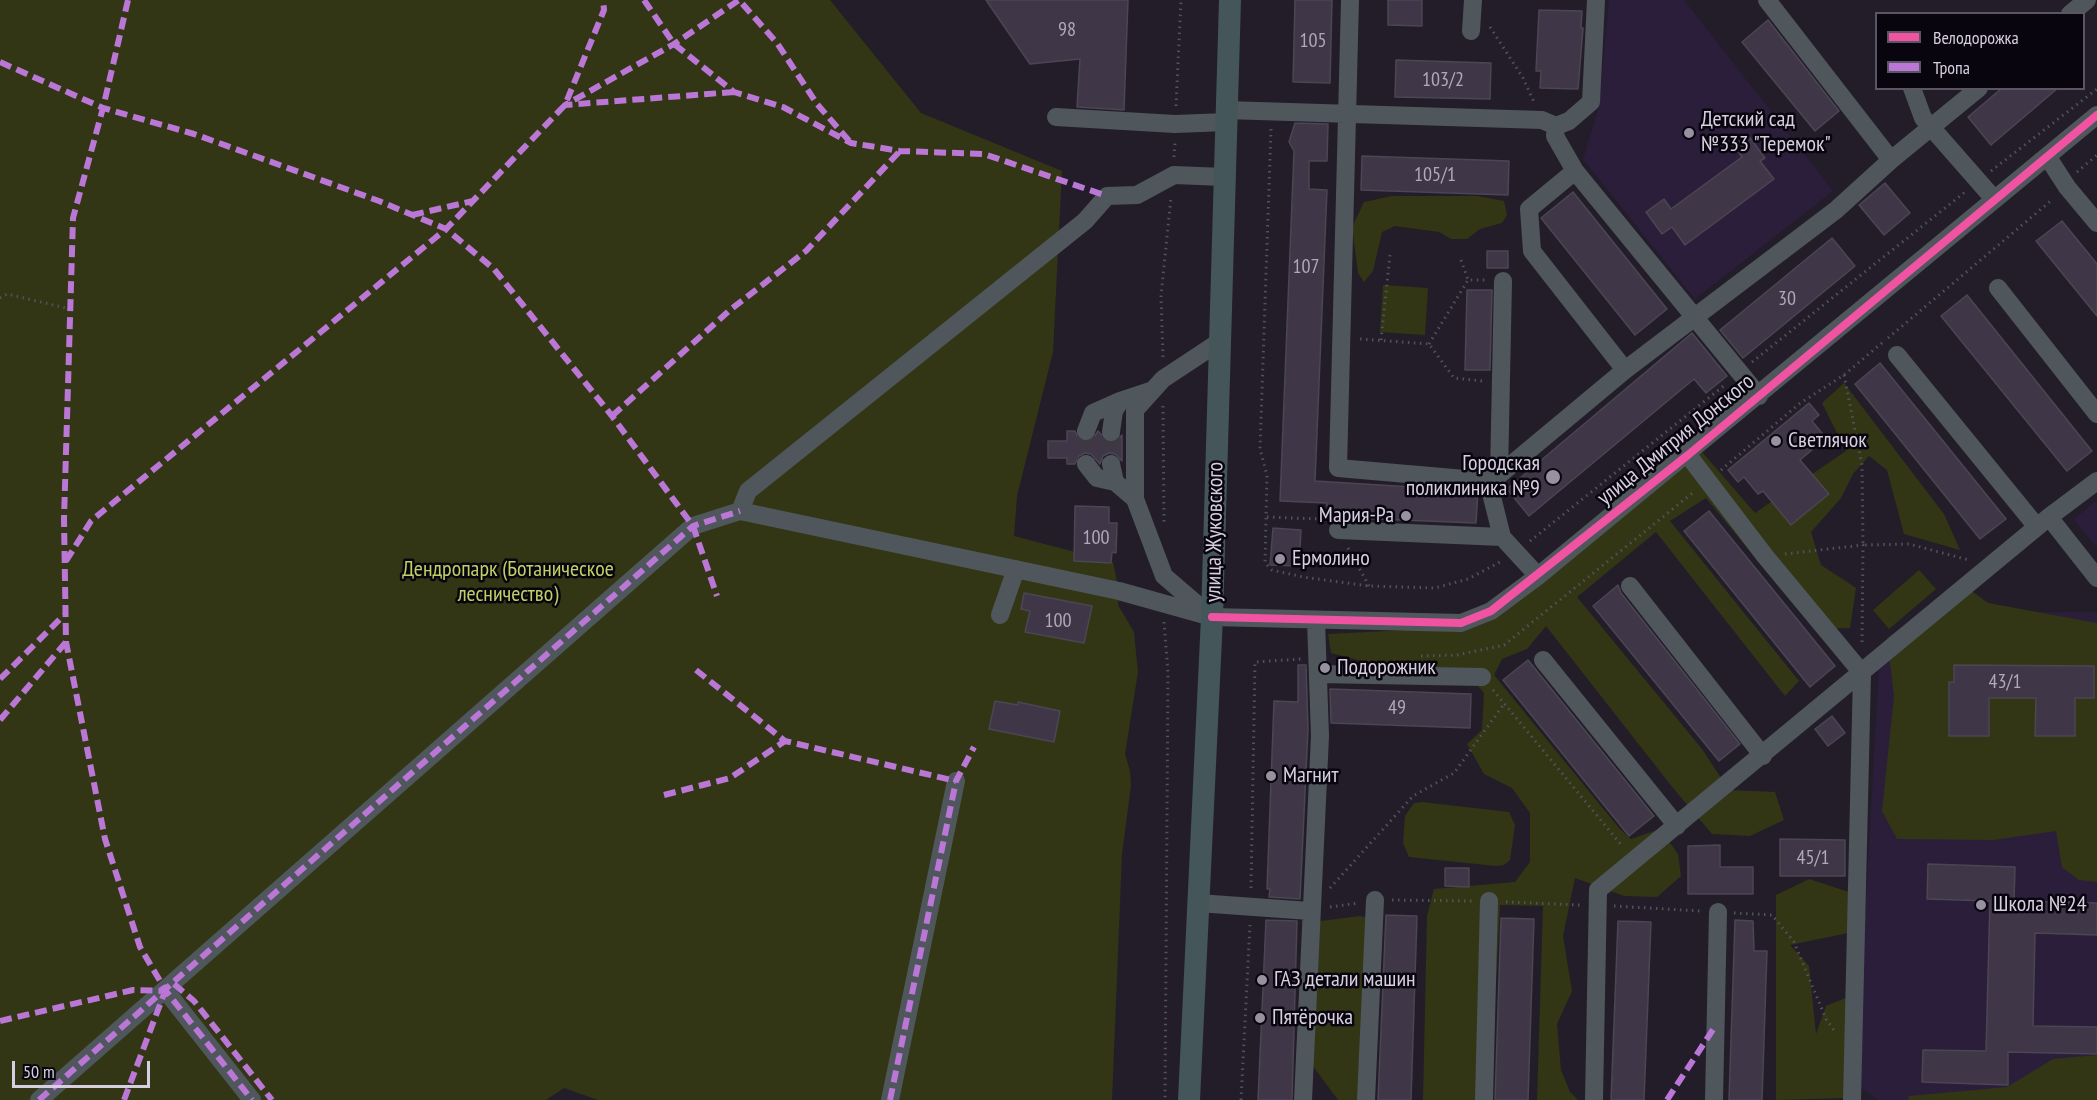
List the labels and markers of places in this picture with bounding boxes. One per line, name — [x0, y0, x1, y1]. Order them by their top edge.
place label: Детский сад №333 "Теремок" — [1701, 107, 1831, 158]
marker: Детский сад №333 "Теремок" — [1682, 126, 1696, 140]
place label: Светлячок — [1788, 428, 1867, 454]
marker: Светлячок — [1769, 434, 1783, 448]
place label: Городская поликлиника №9 — [1406, 451, 1540, 502]
marker: Городская поликлиника №9 — [1544, 468, 1562, 486]
place label: Мария-Ра — [1319, 503, 1394, 529]
marker: Мария-Ра — [1399, 509, 1413, 523]
place label: Ермолино — [1292, 546, 1370, 572]
marker: Ермолино — [1273, 552, 1287, 566]
place label: Подорожник — [1337, 655, 1436, 681]
marker: Подорожник — [1318, 661, 1332, 675]
place label: Магнит — [1283, 763, 1339, 789]
marker: Магнит — [1264, 769, 1278, 783]
place label: Школа №24 — [1993, 892, 2087, 918]
marker: Школа №24 — [1974, 898, 1988, 912]
place label: ГАЗ детали машин — [1274, 967, 1416, 993]
marker: ГАЗ детали машин — [1255, 973, 1269, 987]
place label: Пятёрочка — [1272, 1005, 1353, 1031]
marker: Пятёрочка — [1253, 1011, 1267, 1025]

